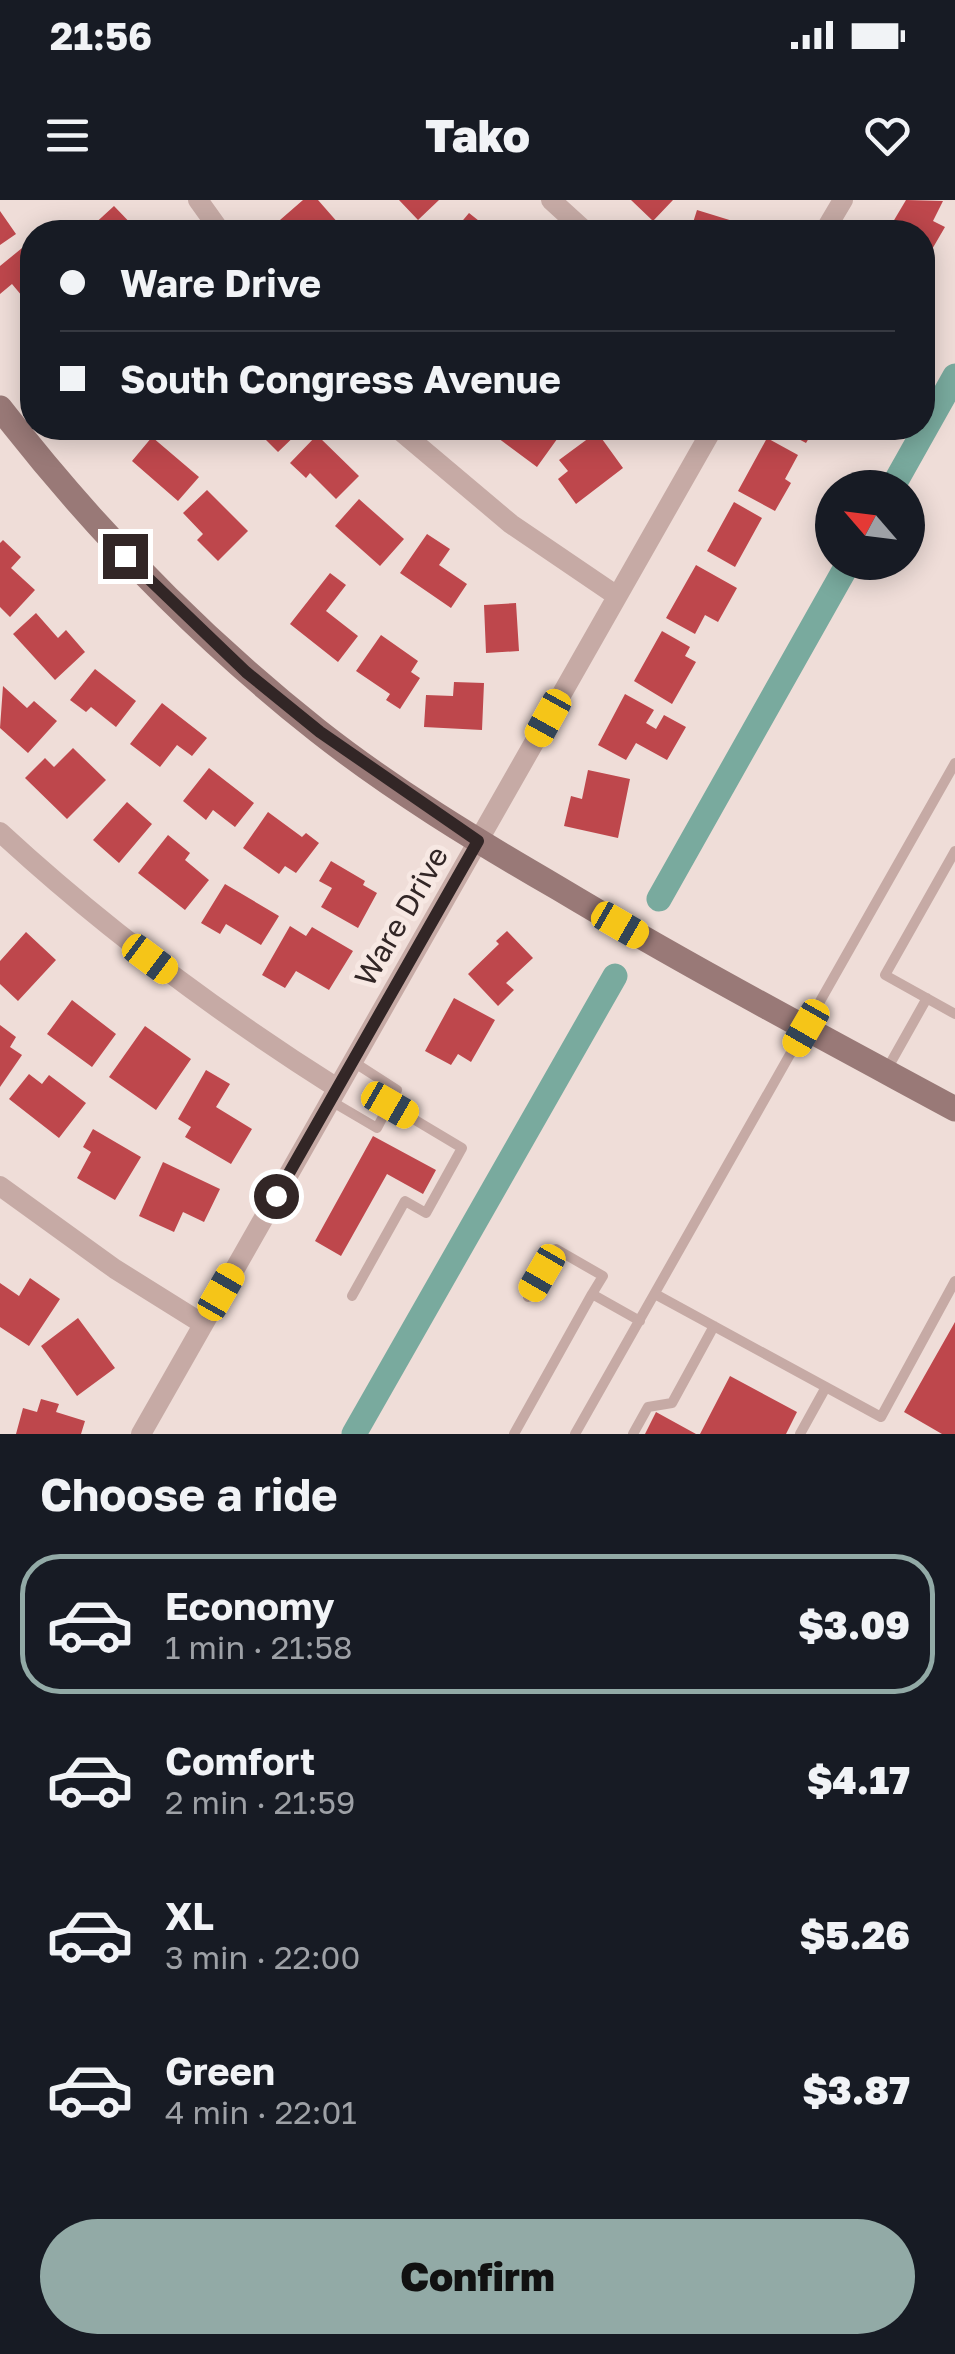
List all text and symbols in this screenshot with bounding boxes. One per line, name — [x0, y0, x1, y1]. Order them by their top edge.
text: 21:56 — [50, 13, 152, 58]
icon: menu — [40, 108, 95, 163]
text: Tako — [425, 108, 530, 162]
icon: heart — [860, 108, 915, 163]
text: Ware Drive — [120, 260, 321, 305]
text: South Congress Avenue — [120, 356, 561, 401]
north arrow — [815, 470, 925, 580]
map controls — [815, 470, 925, 580]
route end — [103, 534, 148, 579]
car — [520, 684, 576, 752]
street label: Ware Drive — [347, 840, 455, 992]
car — [587, 897, 653, 953]
car — [117, 929, 183, 989]
car — [778, 995, 834, 1061]
car — [357, 1077, 423, 1133]
route start — [254, 1174, 299, 1219]
car — [514, 1240, 570, 1306]
car — [193, 1259, 249, 1325]
text: Choose a ride — [40, 1467, 338, 1521]
icon: car — [45, 1579, 135, 1669]
text: Economy — [165, 1583, 334, 1628]
text: $3.09 — [798, 1602, 910, 1647]
text: 1 min · 21:58 — [165, 1628, 352, 1666]
icon: car — [45, 1734, 135, 1824]
text: Comfort — [165, 1738, 315, 1783]
text: $4.17 — [807, 1757, 910, 1802]
text: 2 min · 21:59 — [165, 1783, 355, 1821]
icon: car — [45, 1889, 135, 1979]
text: XL — [165, 1893, 214, 1938]
text: $5.26 — [800, 1912, 910, 1957]
text: 3 min · 22:00 — [165, 1938, 360, 1976]
icon: car — [45, 2044, 135, 2134]
text: Green — [165, 2048, 275, 2093]
text: $3.87 — [802, 2067, 910, 2112]
text: 4 min · 22:01 — [165, 2093, 357, 2131]
button: Confirm — [40, 2219, 915, 2334]

